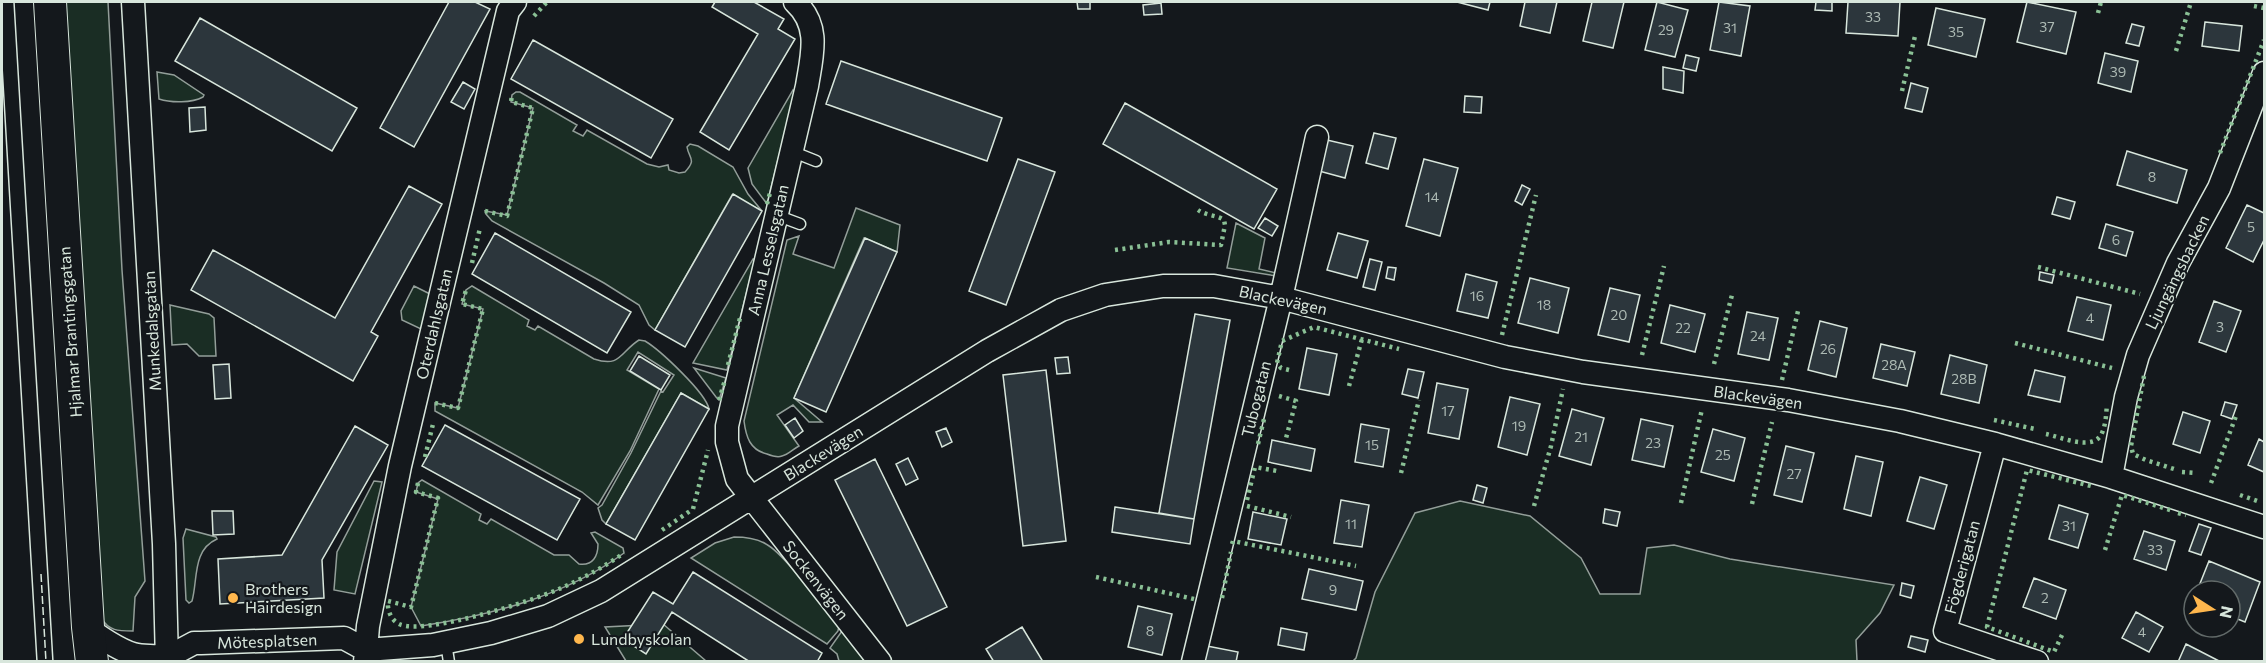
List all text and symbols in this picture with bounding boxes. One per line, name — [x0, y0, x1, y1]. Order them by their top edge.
house number: 33 — [1865, 8, 1881, 25]
house number: 37 — [2039, 18, 2055, 35]
house number: 31 — [1723, 19, 1737, 36]
house number: 29 — [1658, 21, 1674, 38]
house number: 35 — [1948, 23, 1964, 40]
house number: 39 — [2110, 63, 2126, 80]
house number: 8 — [2148, 168, 2156, 185]
street label: Anna Lesselsgatan — [743, 183, 792, 317]
house number: 14 — [1425, 188, 1440, 205]
street label: Ljungängsbacken — [2141, 211, 2212, 332]
house number: 5 — [2247, 218, 2255, 235]
house number: 6 — [2112, 231, 2120, 248]
street label: Hjalmar Brantingsgatan — [54, 246, 85, 418]
street label: Oterdahlsgatan — [412, 267, 456, 381]
street label: Munkedalsgatan — [139, 271, 164, 391]
street label: Blackevägen — [1237, 281, 1329, 318]
house number: 16 — [1470, 287, 1484, 304]
house number: 18 — [1537, 296, 1551, 313]
house number: 20 — [1611, 306, 1627, 323]
house number: 4 — [2086, 309, 2095, 326]
house number: 3 — [2216, 318, 2224, 335]
house number: 22 — [1675, 319, 1691, 336]
house number: 24 — [1750, 327, 1767, 344]
house number: 26 — [1820, 340, 1836, 357]
house number: 28A — [1881, 356, 1907, 373]
street label: Tubogatan — [1237, 359, 1274, 439]
house number: 28B — [1951, 370, 1977, 387]
street label: Blackevägen — [1712, 381, 1804, 412]
house number: 17 — [1441, 402, 1455, 419]
house number: 19 — [1512, 417, 1526, 434]
street label: Blackevägen — [780, 421, 866, 484]
house number: 21 — [1574, 428, 1588, 445]
house number: 23 — [1645, 434, 1661, 451]
house number: 15 — [1365, 436, 1379, 453]
house number: 25 — [1715, 446, 1731, 463]
house number: 27 — [1786, 465, 1802, 482]
house number: 11 — [1345, 515, 1357, 532]
house number: 31 — [2062, 517, 2076, 534]
street label: Fögderigatan — [1940, 518, 1983, 616]
street label: Sockenvägen — [780, 536, 853, 623]
house number: 33 — [2147, 541, 2163, 558]
place label: Brothers Hairdesign — [245, 579, 323, 616]
north arrow — [2182, 579, 2242, 639]
house number: 9 — [1329, 581, 1337, 598]
house number: 2 — [2041, 589, 2049, 606]
marker: Brothers Hairdesign — [226, 591, 240, 605]
text: N — [2217, 604, 2238, 620]
house number: 8 — [1146, 622, 1154, 639]
house number: 4 — [2138, 623, 2147, 640]
street label: Mötesplatsen — [217, 629, 317, 652]
place label: Lundbyskolan — [591, 629, 692, 648]
marker: Lundbyskolan — [572, 632, 586, 646]

